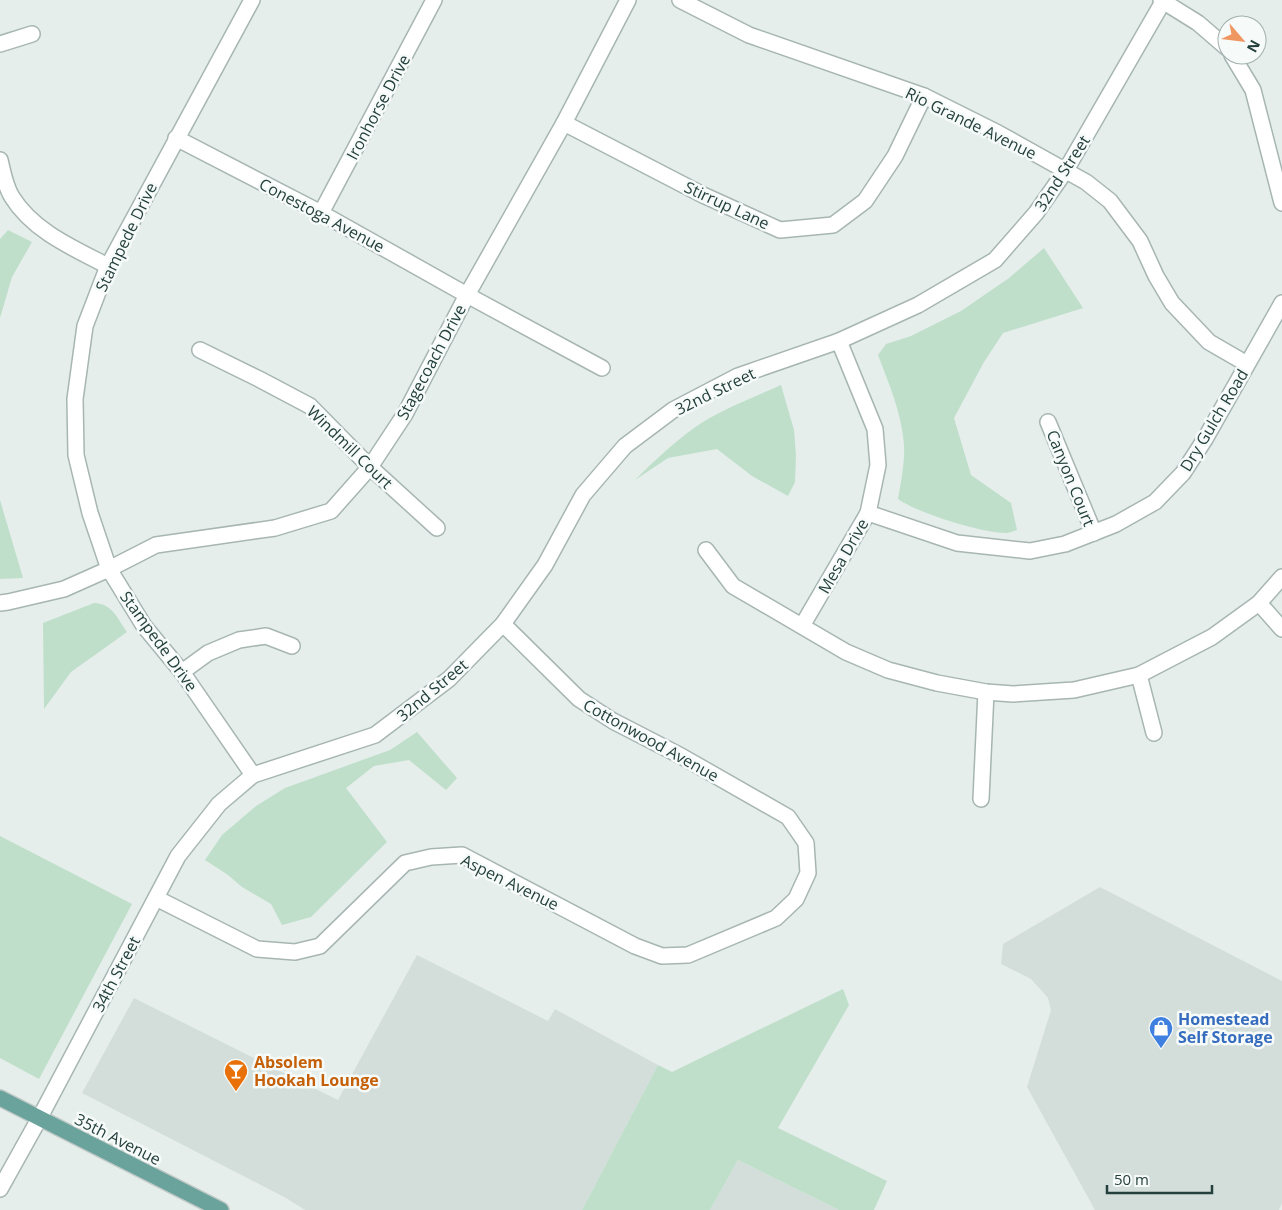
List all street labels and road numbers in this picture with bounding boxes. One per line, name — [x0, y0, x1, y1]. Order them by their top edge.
street label: Ironhorse Drive — [341, 50, 415, 164]
street label: Rio Grande Avenue — [902, 82, 1040, 164]
street label: 32nd Street — [1029, 130, 1095, 215]
street label: Conestoga Avenue — [256, 173, 388, 257]
street label: Stirrup Lane — [681, 176, 773, 234]
street label: Stampede Drive — [90, 179, 162, 295]
street label: Stagecoach Drive — [391, 300, 471, 424]
street label: 32nd Street — [671, 362, 759, 420]
street label: Dry Gulch Road — [1175, 365, 1253, 475]
street label: Windmill Court — [302, 400, 398, 494]
street label: Canyon Court — [1042, 427, 1100, 530]
street label: Mesa Drive — [813, 514, 873, 598]
street label: Stampede Drive — [115, 586, 203, 696]
street label: 32nd Street — [392, 654, 473, 726]
street label: Cottonwood Avenue — [579, 694, 723, 786]
street label: Aspen Avenue — [457, 849, 563, 915]
street label: 34th Street — [87, 932, 145, 1016]
street label: 35th Avenue — [71, 1108, 165, 1170]

